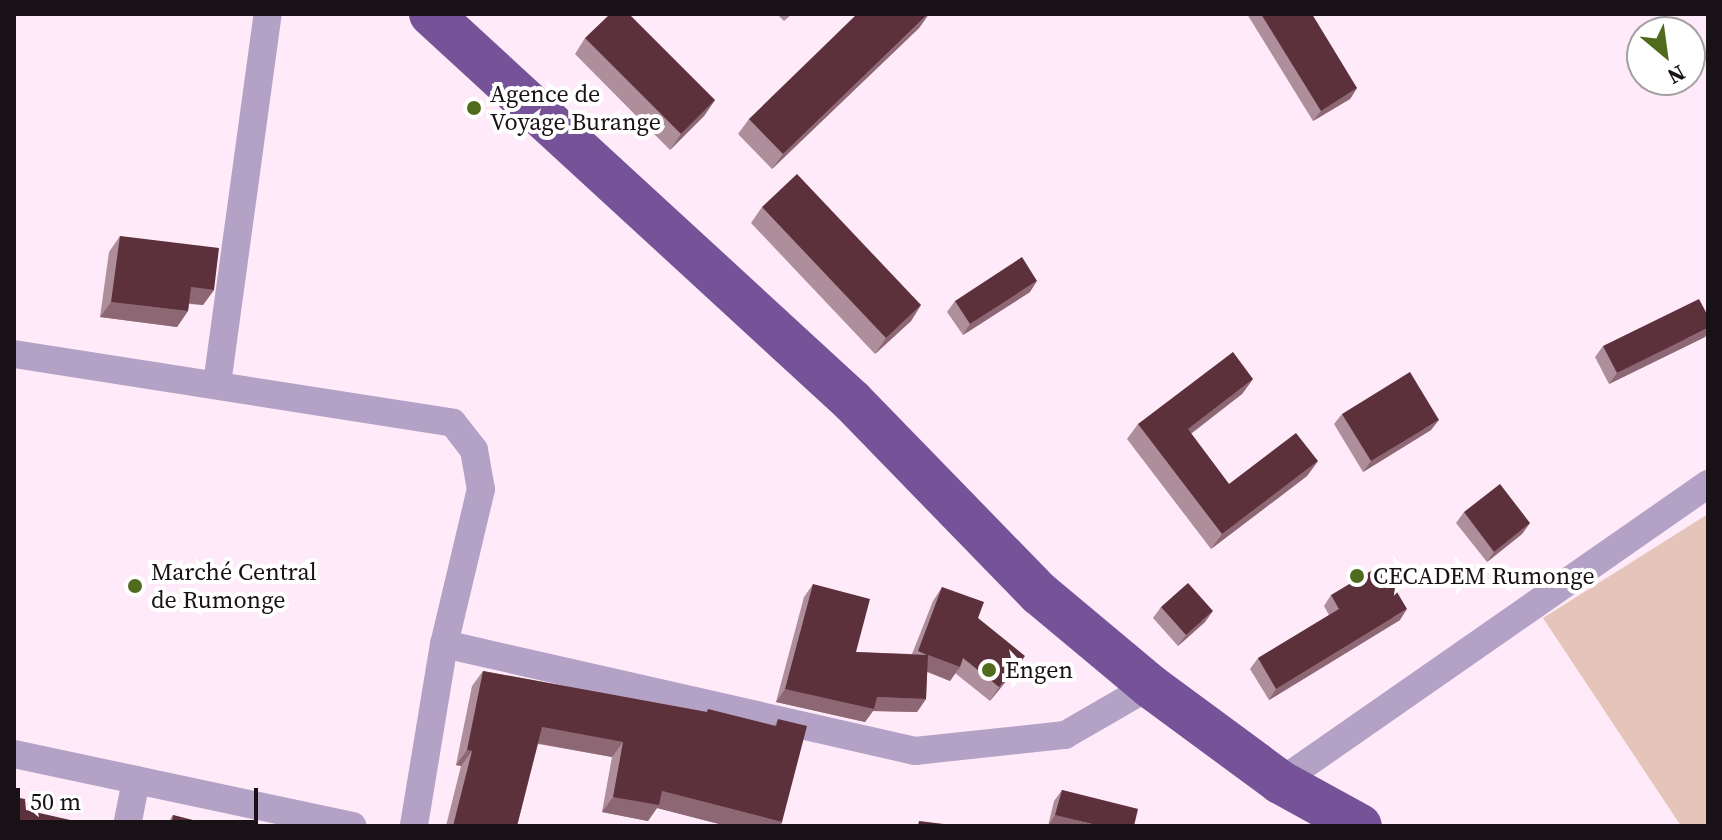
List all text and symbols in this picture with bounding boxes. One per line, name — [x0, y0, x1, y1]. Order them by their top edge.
north arrow — [1626, 16, 1706, 96]
text: N — [1662, 58, 1691, 92]
place label: Agence de Voyage Burange — [490, 80, 661, 136]
marker: Agence de Voyage Burange — [465, 99, 483, 117]
place label: Marché Central de Rumonge — [151, 558, 317, 614]
place label: CECADEM Rumonge — [1373, 562, 1595, 590]
marker: CECADEM Rumonge — [1348, 567, 1366, 585]
marker: Marché Central de Rumonge — [126, 577, 144, 595]
place label: Engen — [1005, 656, 1073, 684]
marker: Engen — [980, 661, 998, 679]
scale bar — [20, 772, 262, 822]
text: 50 m — [30, 785, 81, 818]

